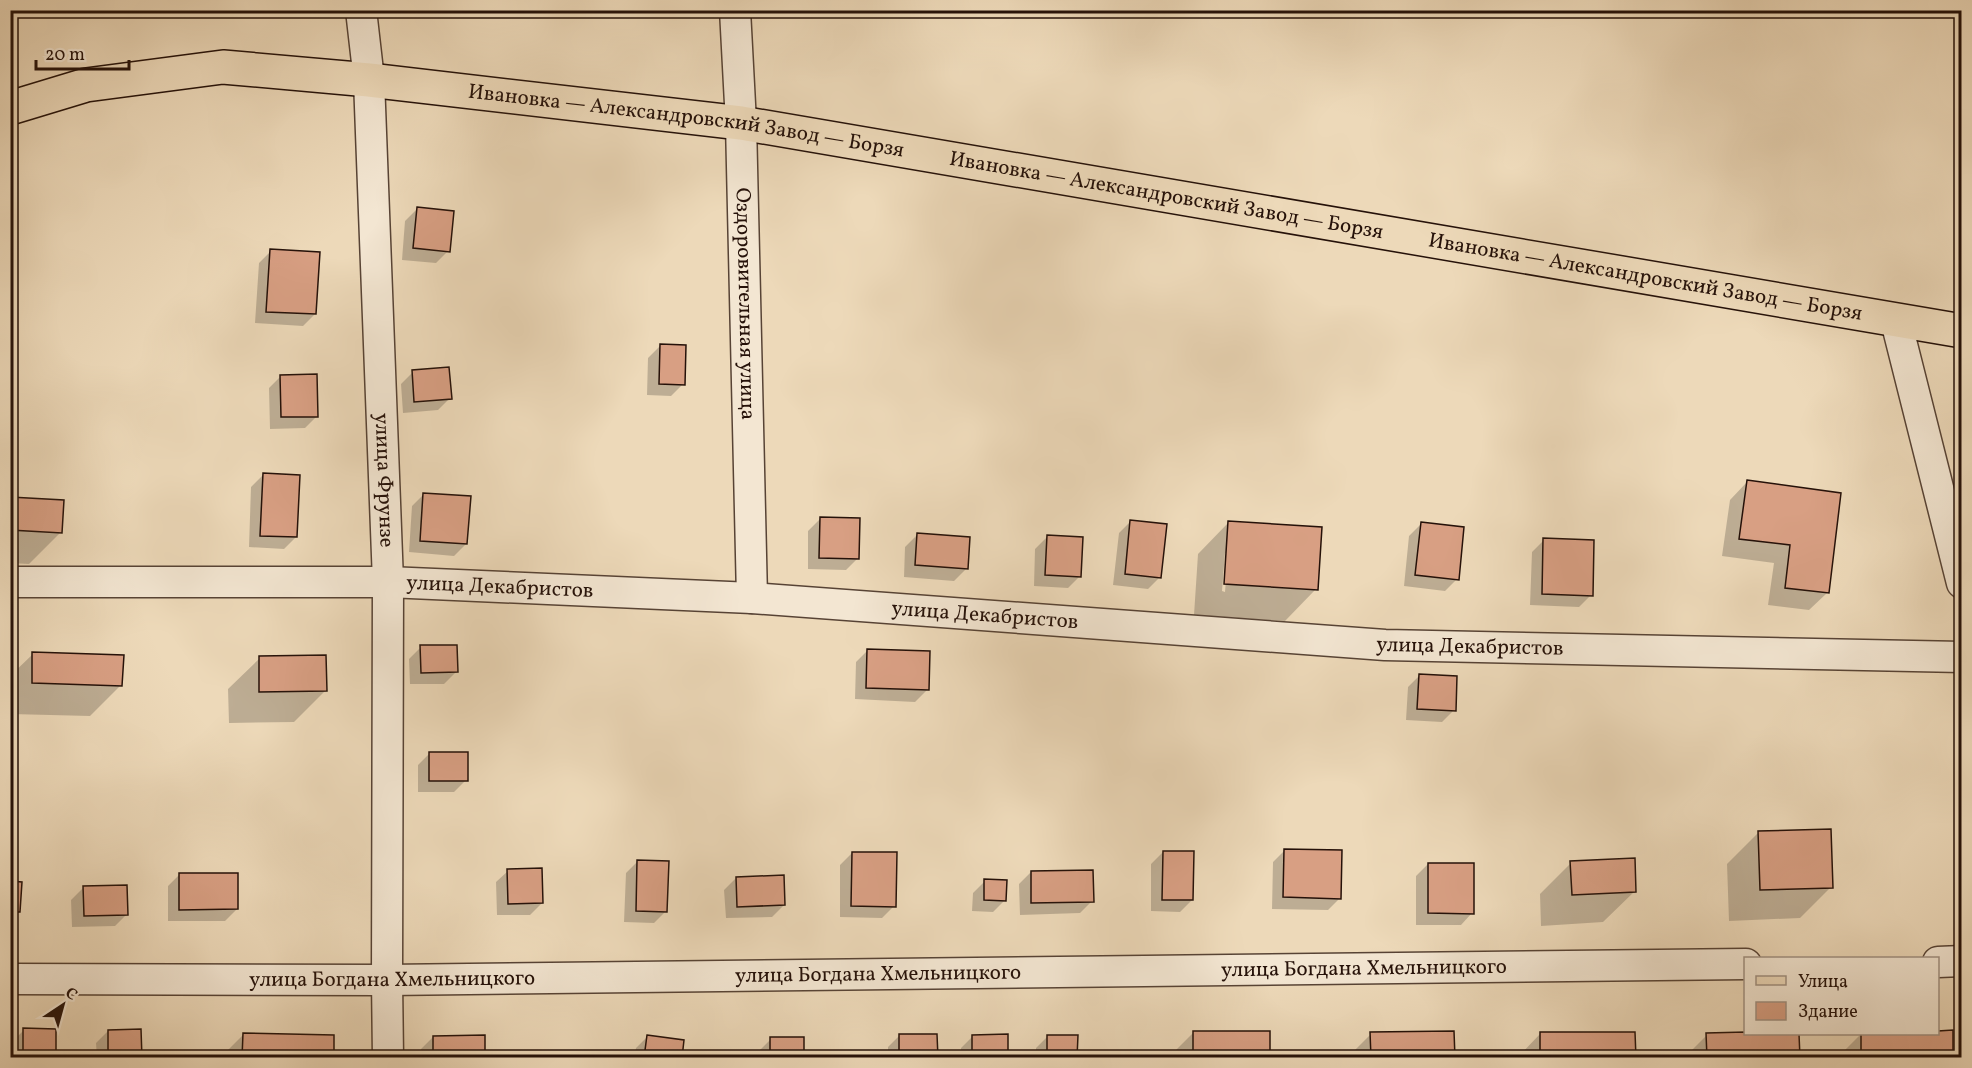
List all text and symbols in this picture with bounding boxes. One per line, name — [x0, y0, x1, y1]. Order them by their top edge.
scale bar — [36, 33, 129, 71]
text: 20 m — [45, 43, 85, 68]
street label: Ивановка — Александровский Завод — Борзя — [467, 77, 906, 165]
street label: Ивановка — Александровский Завод — Борзя — [947, 144, 1385, 247]
street label: Оздоровительная улица — [728, 187, 762, 420]
street label: Ивановка — Александровский Завод — Борзя — [1426, 226, 1865, 328]
street label: улица Фрунзе — [367, 412, 401, 548]
street label: улица Декабристов — [406, 568, 594, 606]
street label: улица Декабристов — [890, 594, 1080, 637]
street label: улица Декабристов — [1375, 630, 1564, 663]
street label: улица Богдана Хмельницкого — [1221, 952, 1507, 985]
legend — [1744, 957, 1939, 1035]
street label: улица Богдана Хмельницкого — [735, 958, 1021, 990]
street label: улица Богдана Хмельницкого — [249, 964, 535, 995]
text: Улица — [1798, 970, 1848, 995]
north arrow — [33, 975, 93, 1035]
text: С — [60, 983, 81, 1006]
text: Здание — [1798, 1000, 1858, 1025]

